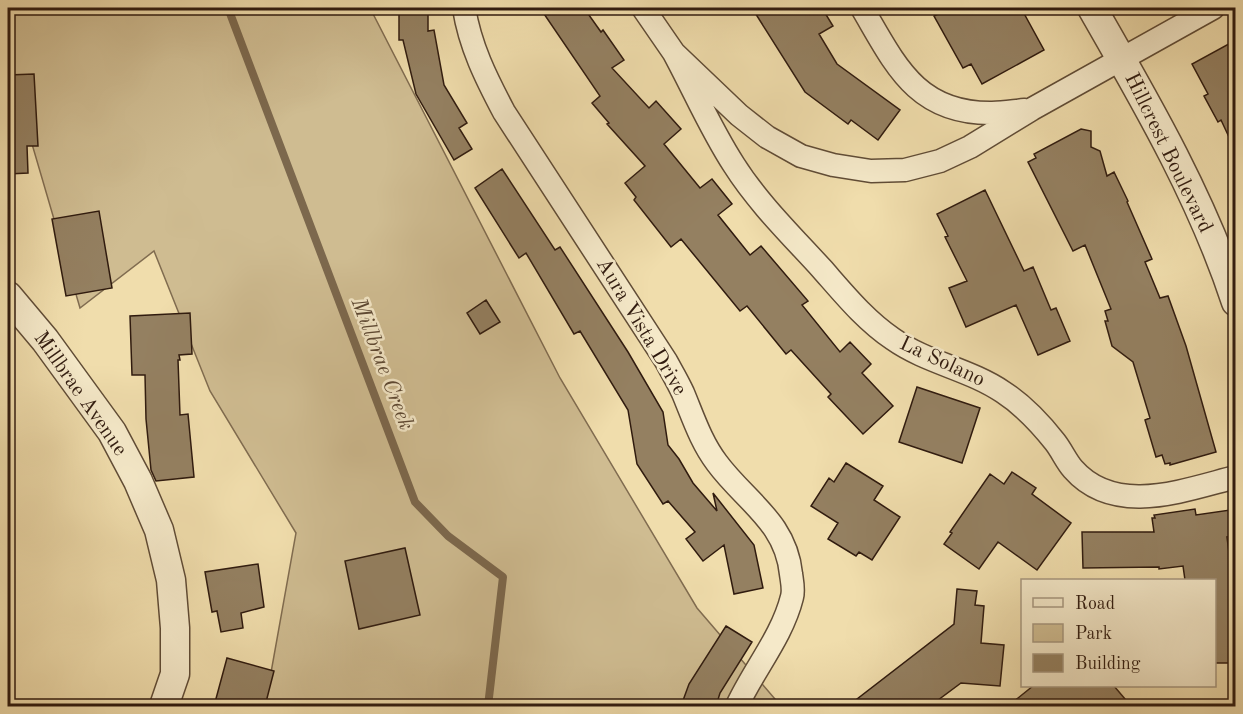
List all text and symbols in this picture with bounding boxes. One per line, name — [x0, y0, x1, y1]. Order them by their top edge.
street label: Hillcrest Boulevard — [1120, 70, 1216, 236]
street label: Aura Vista Drive — [592, 255, 690, 399]
water label: Millbrae Creek — [346, 294, 417, 433]
street label: Millbrae Avenue — [29, 328, 131, 460]
street label: La Solano — [896, 333, 988, 391]
legend — [1021, 579, 1216, 687]
text: Road — [1075, 595, 1115, 613]
text: Park — [1075, 625, 1112, 643]
text: Building — [1075, 655, 1141, 673]

